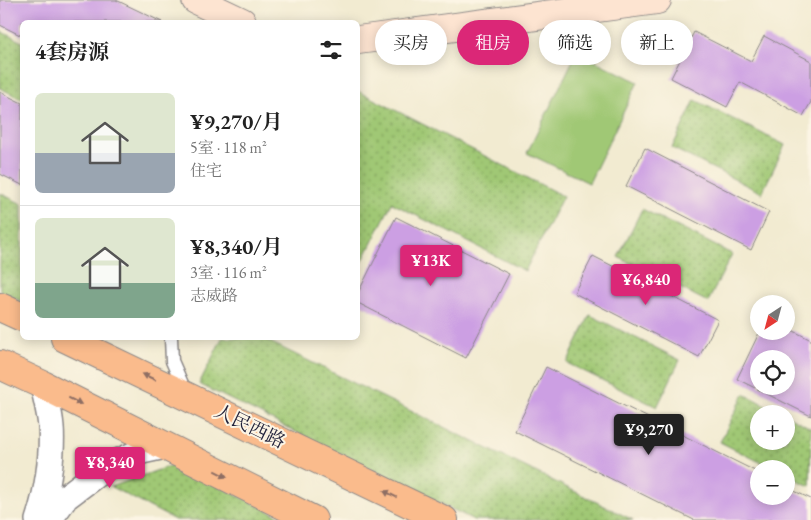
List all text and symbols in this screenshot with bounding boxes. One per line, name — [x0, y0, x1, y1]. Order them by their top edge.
chip: 买房 — [375, 20, 447, 65]
chip: 租房 — [457, 20, 529, 65]
chip: 筛选 — [539, 20, 611, 65]
chip: 新上 — [621, 20, 693, 65]
icon: filters — [317, 36, 345, 64]
text: 4套房源 — [35, 38, 109, 65]
text: ¥9,270/月 — [190, 108, 283, 135]
icon: home — [75, 113, 135, 173]
text: 5室 · 118 m² — [190, 137, 267, 158]
text: 住宅 — [190, 160, 222, 181]
text: ¥8,340/月 — [190, 233, 283, 260]
icon: home — [75, 238, 135, 298]
pin: ¥13K — [401, 244, 461, 287]
text: ¥13K — [411, 250, 451, 271]
text: 3室 · 116 m² — [190, 262, 267, 283]
pin: ¥6,840 — [605, 264, 687, 306]
text: ¥6,840 — [622, 269, 670, 290]
text: 志威路 — [190, 285, 238, 306]
north arrow — [750, 295, 795, 340]
map controls — [750, 295, 795, 505]
button: locate — [750, 350, 795, 395]
one-way arrow — [142, 373, 156, 381]
one-way arrow — [68, 397, 83, 406]
street label: 人民西路 — [210, 398, 290, 454]
button: + — [750, 405, 795, 450]
pin: ¥9,270 — [608, 414, 690, 456]
text: ¥9,270 — [625, 419, 673, 440]
pin: ¥8,340 — [69, 446, 151, 489]
text: ¥8,340 — [86, 452, 134, 473]
button: − — [750, 460, 795, 505]
one-way arrow — [214, 470, 228, 478]
one-way arrow — [383, 490, 397, 498]

